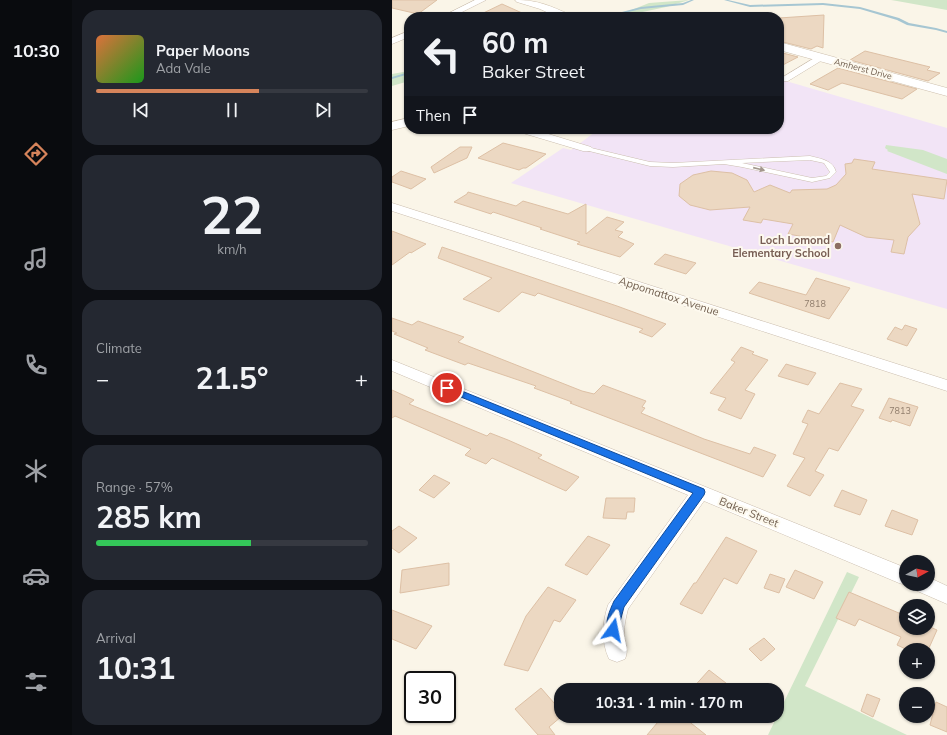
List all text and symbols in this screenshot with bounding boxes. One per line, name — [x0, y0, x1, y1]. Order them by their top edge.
text: 60 m — [482, 25, 548, 60]
icon: left — [416, 28, 468, 80]
text: 10:30 — [12, 39, 60, 62]
text: Paper Moons — [156, 41, 250, 60]
street label: Amherst Drive — [833, 55, 893, 82]
text: Ada Vale — [156, 60, 211, 76]
text: Baker Street — [482, 60, 585, 83]
icon: previous — [130, 99, 152, 121]
icon: pause — [221, 99, 243, 121]
icon: next — [312, 99, 334, 121]
icon: arrive — [459, 104, 481, 126]
text: Then — [416, 106, 451, 125]
icon: directions — [22, 140, 50, 168]
one-way arrow — [753, 166, 766, 172]
text: 22 — [201, 182, 263, 247]
place label: Loch Lomond Elementary School — [732, 233, 830, 260]
text: km/h — [217, 241, 247, 257]
marker: Loch Lomond Elementary School — [833, 241, 843, 251]
icon: music — [22, 245, 50, 273]
street label: Appomattox Avenue — [617, 273, 721, 319]
house number: 7818 — [804, 298, 826, 309]
text: Climate — [96, 340, 142, 356]
icon: phone — [22, 351, 50, 379]
text: 21.5° — [196, 359, 268, 397]
text: − — [96, 365, 109, 393]
text: + — [355, 365, 368, 393]
pin — [430, 371, 464, 405]
icon: arrive — [436, 377, 458, 399]
house number: 7813 — [889, 405, 911, 416]
icon: climate — [22, 457, 50, 485]
text: Range · 57% — [96, 479, 173, 495]
street label: Baker Street — [717, 494, 781, 530]
text: 285 km — [96, 498, 202, 536]
north arrow — [899, 555, 935, 591]
map controls — [899, 555, 935, 723]
icon: car — [22, 562, 50, 590]
button: layers — [899, 599, 935, 635]
position arrow — [592, 609, 634, 651]
text: Arrival — [96, 630, 136, 646]
button: + — [899, 643, 935, 679]
text: 10:31 — [96, 649, 175, 687]
icon: filters — [22, 668, 50, 696]
speed limit sign: 30 — [404, 671, 456, 723]
button: − — [899, 687, 935, 723]
text: 10:31 · 1 min · 170 m — [595, 693, 743, 712]

